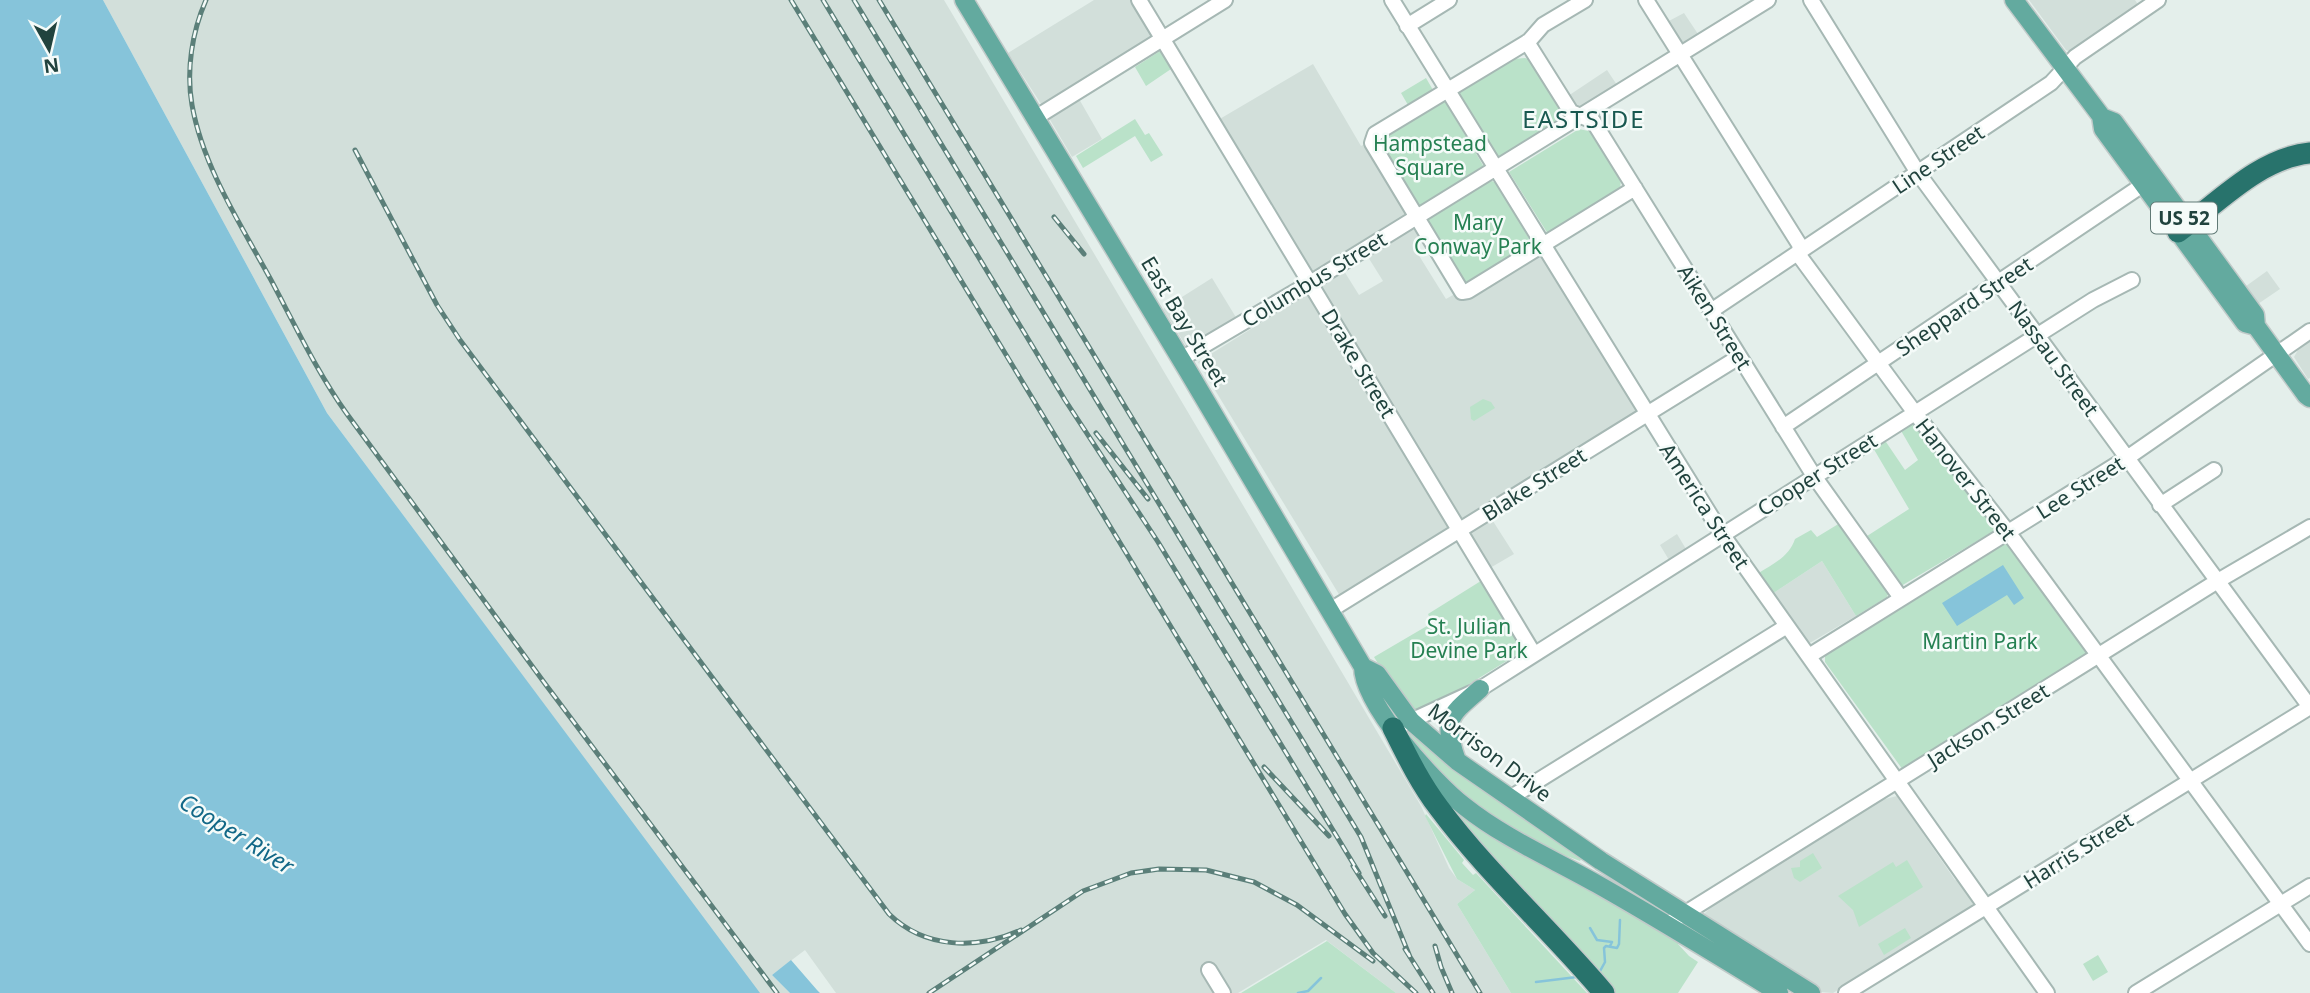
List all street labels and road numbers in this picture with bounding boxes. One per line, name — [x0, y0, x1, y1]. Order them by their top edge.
street label: Line Street — [1887, 118, 1990, 200]
road number: US 52 — [2151, 202, 2217, 233]
street label: Columbus Street — [1236, 225, 1392, 333]
street label: Sheppard Street — [1890, 250, 2038, 362]
street label: East Bay Street — [1135, 251, 1235, 391]
street label: Aiken Street — [1672, 259, 1759, 375]
street label: Nassau Street — [2002, 294, 2106, 422]
street label: Drake Street — [1315, 303, 1403, 423]
street label: Hanover Street — [1909, 412, 2023, 546]
street label: Cooper Street — [1752, 426, 1883, 522]
street label: America Street — [1654, 438, 1756, 575]
street label: Blake Street — [1477, 441, 1592, 527]
street label: Lee Street — [2031, 449, 2130, 525]
street label: Jackson Street — [1920, 676, 2055, 775]
street label: Morrison Drive — [1423, 696, 1557, 808]
street label: Harris Street — [2018, 805, 2138, 895]

